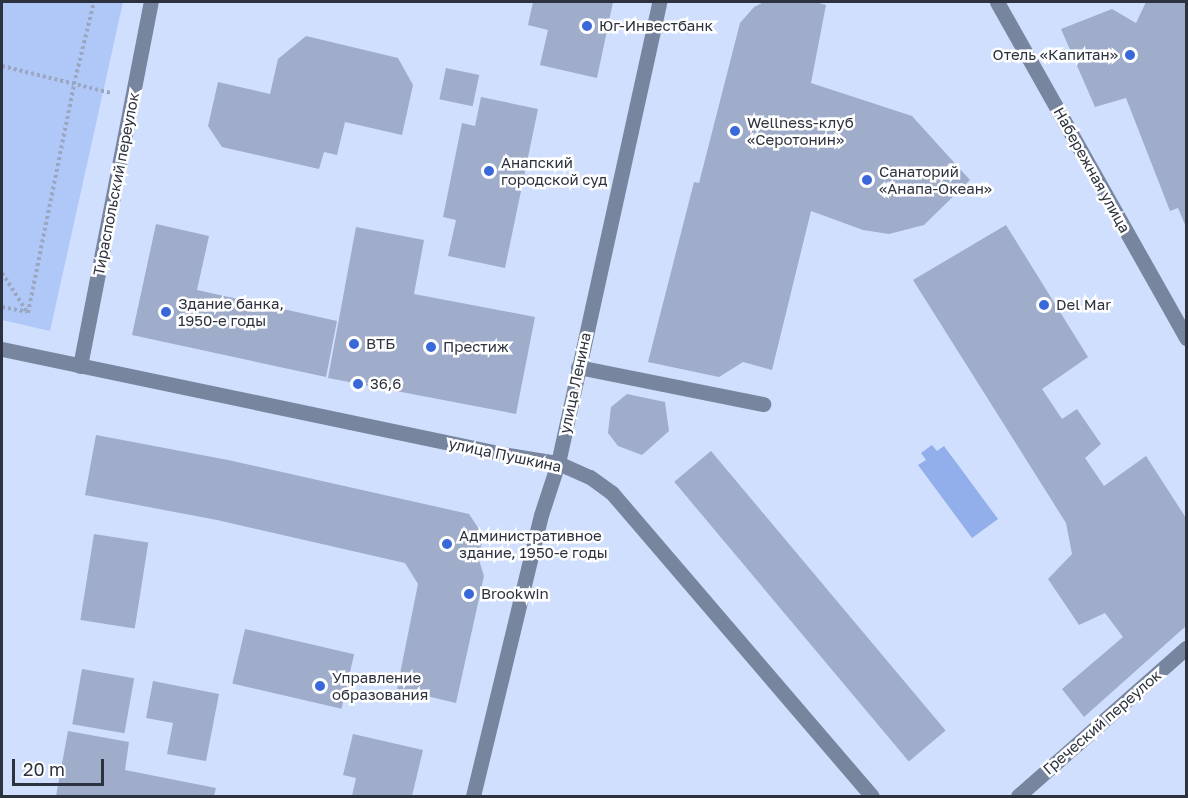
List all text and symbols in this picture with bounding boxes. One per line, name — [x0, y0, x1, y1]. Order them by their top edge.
place label: Юг-Инвестбанк — [599, 17, 713, 35]
marker: Юг-Инвестбанк — [580, 19, 594, 33]
place label: Отель «Капитан» — [993, 46, 1118, 64]
marker: Отель «Капитан» — [1123, 48, 1137, 62]
street label: Тираспольский переулок — [89, 91, 143, 277]
street label: Набережная улица — [1050, 104, 1134, 236]
place label: Wellness-клуб «Серотонин» — [747, 113, 854, 148]
marker: Wellness-клуб «Серотонин» — [728, 124, 742, 138]
place label: Анапский городской суд — [501, 153, 607, 188]
place label: Санаторий «Анапа-Океан» — [879, 162, 992, 197]
marker: Анапский городской суд — [482, 164, 496, 178]
marker: Санаторий «Анапа-Океан» — [860, 173, 874, 187]
place label: Здание банка, 1950-е годы — [178, 294, 284, 329]
place label: Del Mar — [1056, 296, 1111, 314]
marker: Del Mar — [1037, 298, 1051, 312]
marker: Здание банка, 1950-е годы — [159, 305, 173, 319]
street label: улица Ленина — [555, 331, 595, 435]
place label: ВТБ — [366, 335, 395, 353]
marker: ВТБ — [347, 337, 361, 351]
place label: Престиж — [443, 338, 509, 356]
marker: Престиж — [424, 340, 438, 354]
place label: 36,6 — [370, 375, 401, 393]
marker: 36,6 — [351, 377, 365, 391]
street label: улица Пушкина — [447, 434, 563, 476]
place label: Административное здание, 1950-е годы — [459, 526, 608, 561]
marker: Административное здание, 1950-е годы — [440, 537, 454, 551]
place label: Brookwin — [481, 585, 549, 603]
marker: Brookwin — [462, 587, 476, 601]
street label: Греческий переулок — [1039, 666, 1165, 778]
place label: Управление образования — [332, 668, 428, 703]
marker: Управление образования — [313, 679, 327, 693]
scale bar — [15, 747, 106, 785]
text: 20 m — [23, 758, 65, 780]

